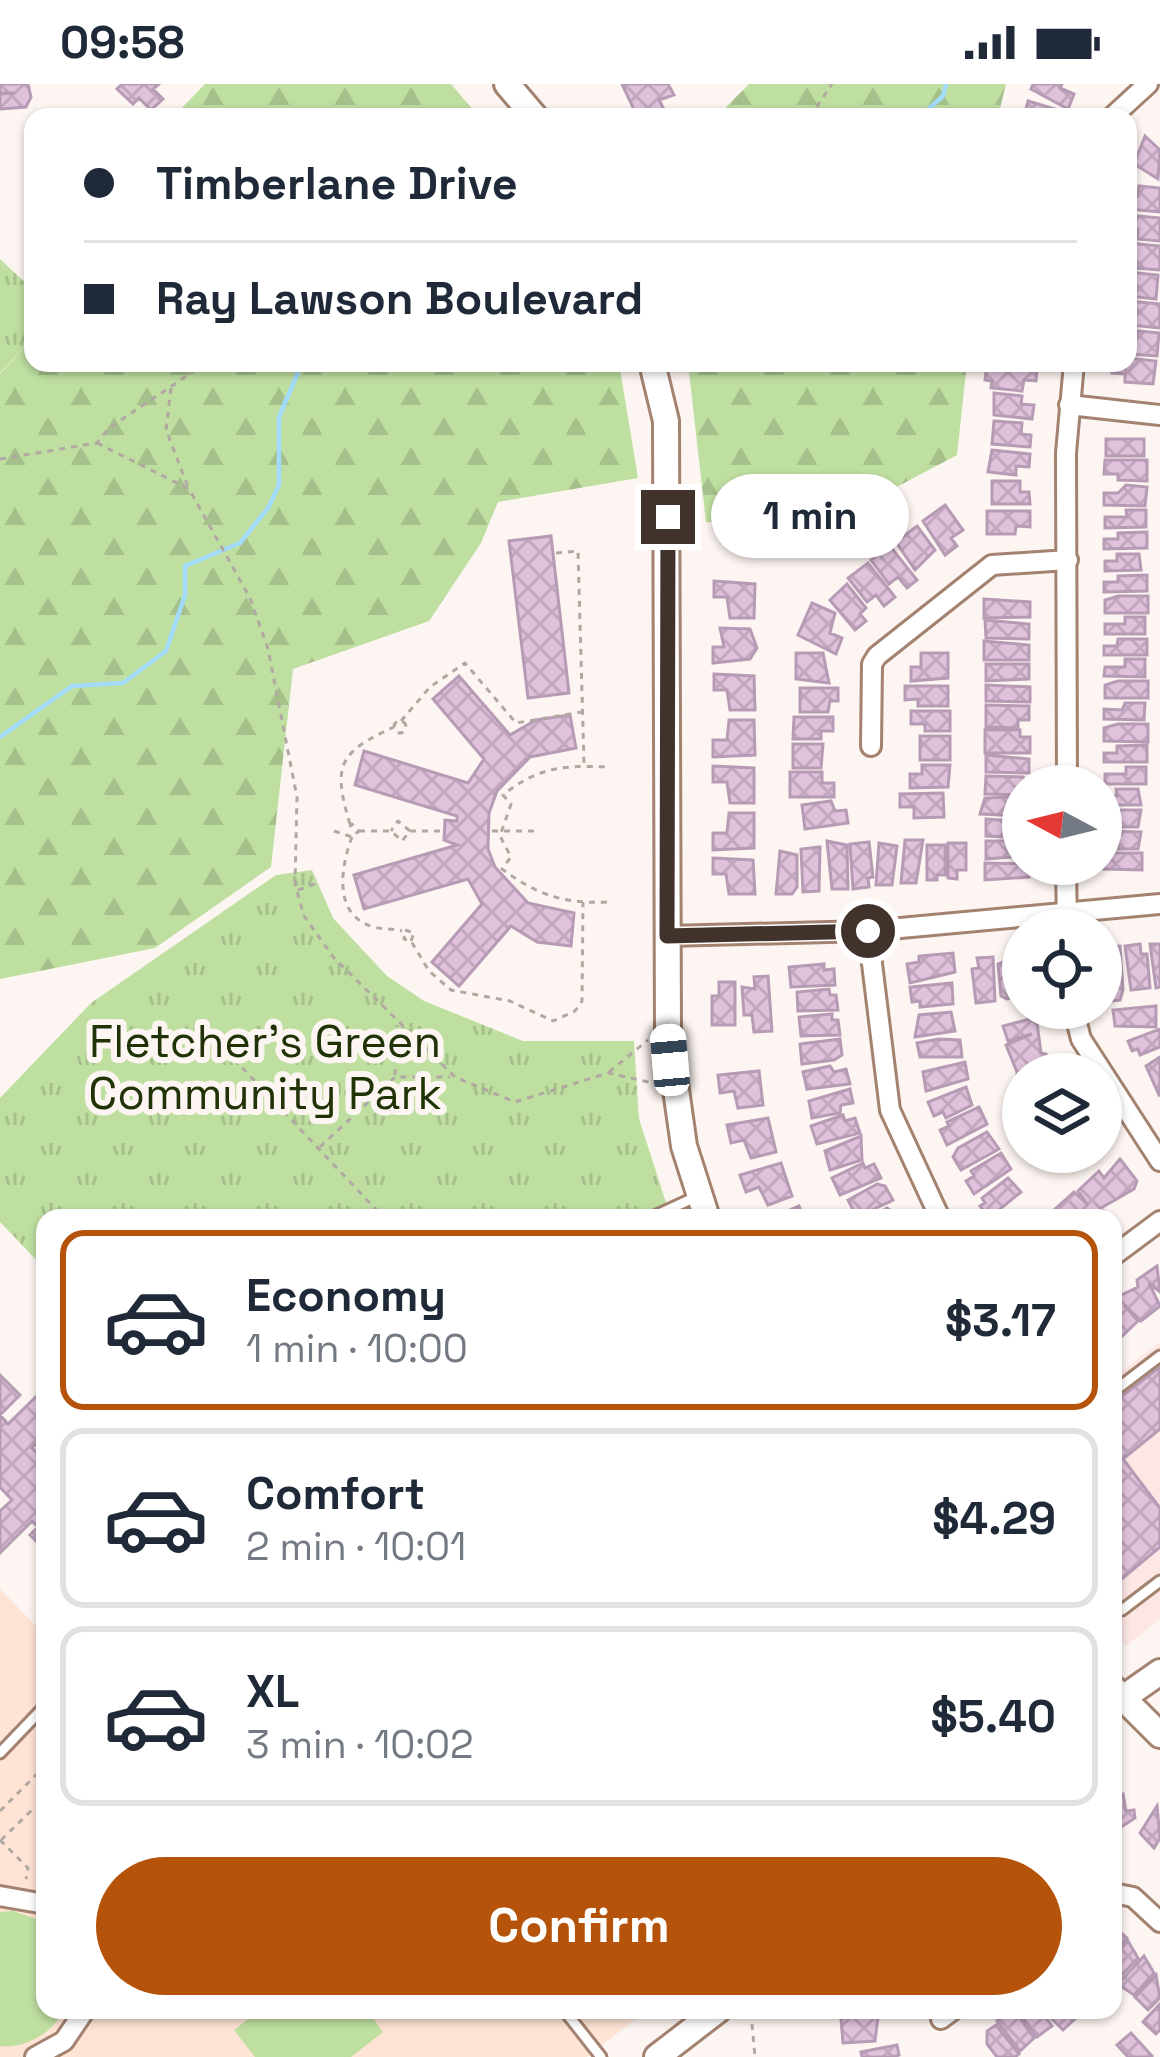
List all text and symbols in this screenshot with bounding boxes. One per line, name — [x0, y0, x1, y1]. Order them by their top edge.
text: 09:58 — [60, 14, 184, 71]
text: Timberlane Drive — [156, 155, 518, 212]
text: Ray Lawson Boulevard — [156, 270, 643, 327]
callout: 1 min — [710, 475, 908, 559]
route end — [641, 490, 695, 544]
text: 1 min — [762, 491, 858, 540]
north arrow — [1002, 765, 1122, 885]
map controls — [1002, 765, 1122, 1173]
route start — [841, 904, 895, 958]
button: locate — [1002, 909, 1122, 1029]
park label: Fletcher's Green Community Park — [88, 1013, 442, 1122]
car — [649, 1023, 691, 1097]
button: layers — [1002, 1053, 1122, 1173]
icon: car — [102, 1266, 210, 1374]
text: Economy — [246, 1267, 446, 1324]
text: $3.17 — [945, 1292, 1056, 1349]
text: 1 min · 10:00 — [246, 1324, 468, 1373]
icon: car — [102, 1464, 210, 1572]
text: Comfort — [246, 1465, 425, 1522]
text: $4.29 — [932, 1490, 1056, 1547]
text: 2 min · 10:01 — [246, 1522, 466, 1571]
icon: car — [102, 1662, 210, 1770]
text: XL — [246, 1663, 299, 1720]
text: $5.40 — [931, 1688, 1056, 1745]
text: 3 min · 10:02 — [246, 1720, 474, 1769]
button: Confirm — [96, 1857, 1062, 1995]

